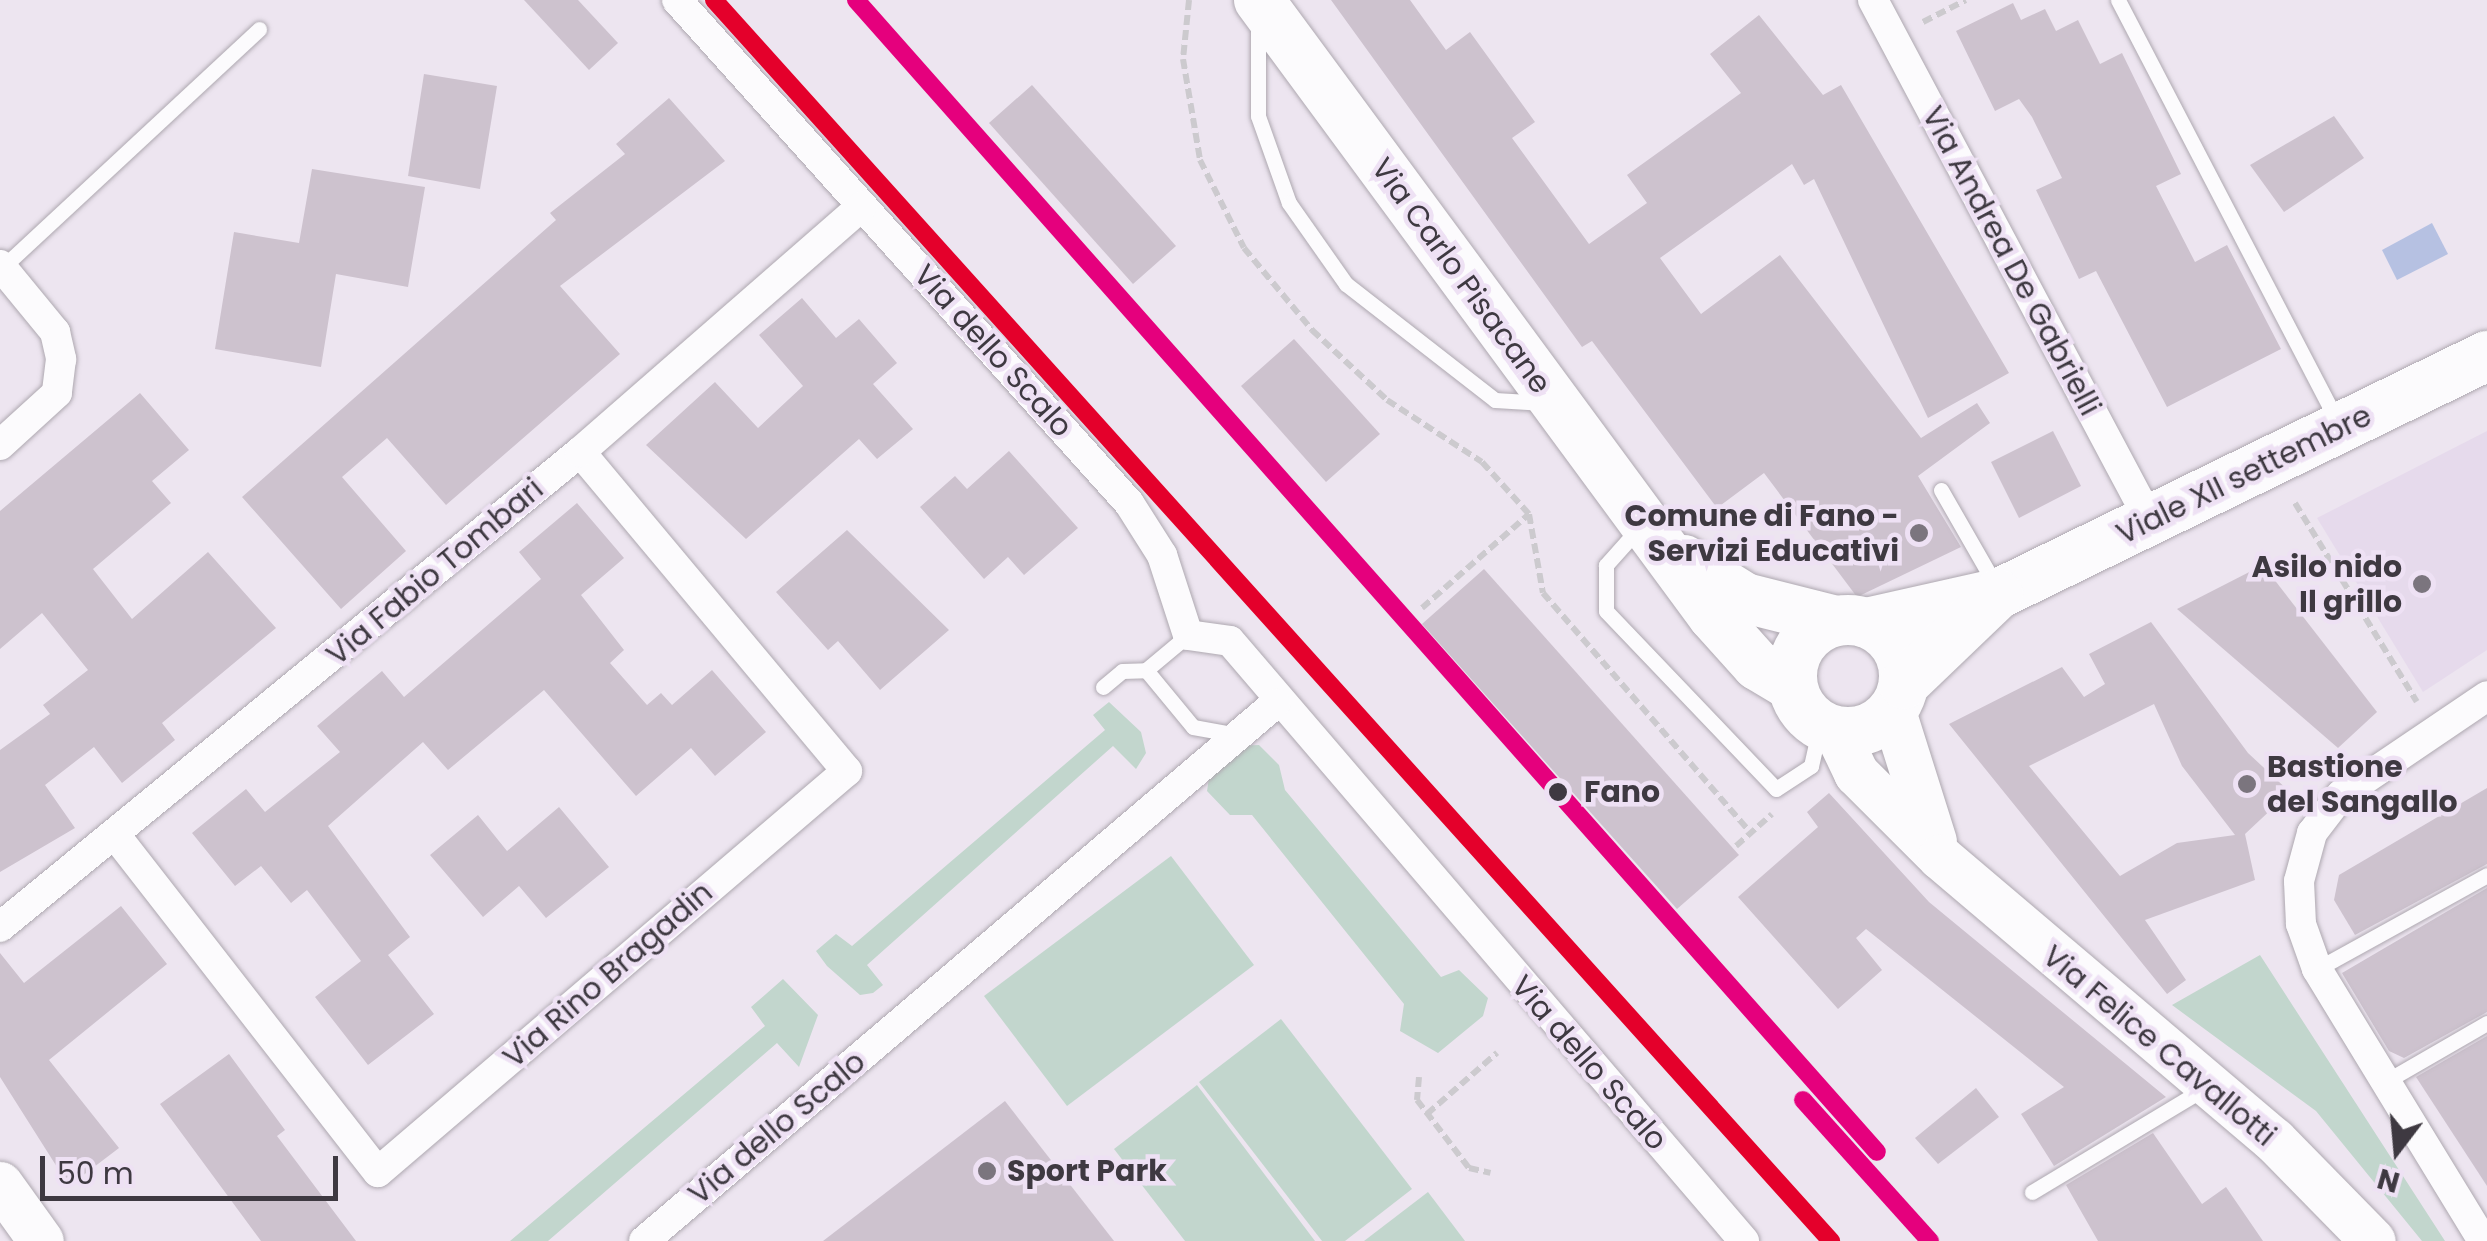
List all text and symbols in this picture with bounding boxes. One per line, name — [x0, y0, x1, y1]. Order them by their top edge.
street label: Via Andrea De Gabrielli — [1914, 100, 2108, 422]
street label: Via Carlo Pisacane — [1364, 151, 1558, 401]
street label: Via dello Scalo — [906, 257, 1080, 445]
street label: Viale XII settembre — [2111, 398, 2377, 552]
street label: Via Fabio Tombari — [319, 471, 551, 673]
place label: Comune di Fano - Servizi Educativi — [1625, 498, 1899, 568]
marker: Comune di Fano - Servizi Educativi — [1908, 522, 1930, 544]
place label: Asilo nido Il grillo — [2251, 549, 2402, 620]
marker: Asilo nido Il grillo — [2411, 573, 2433, 595]
place label: Bastione del Sangallo — [2267, 749, 2458, 820]
marker: Bastione del Sangallo — [2236, 773, 2258, 795]
place label: Fano — [1584, 774, 1660, 810]
marker: Fano — [1541, 775, 1575, 809]
street label: Via Rino Bragadin — [496, 874, 720, 1076]
street label: Via Felice Cavallotti — [2035, 938, 2283, 1154]
street label: Via dello Scalo — [1503, 968, 1675, 1158]
street label: Via dello Scalo — [681, 1044, 873, 1212]
north arrow — [2347, 1101, 2447, 1201]
scale bar — [45, 1136, 342, 1198]
text: 50 m — [57, 1152, 134, 1195]
place label: Sport Park — [1007, 1153, 1167, 1189]
text: N — [2373, 1159, 2404, 1202]
marker: Sport Park — [976, 1160, 998, 1182]

